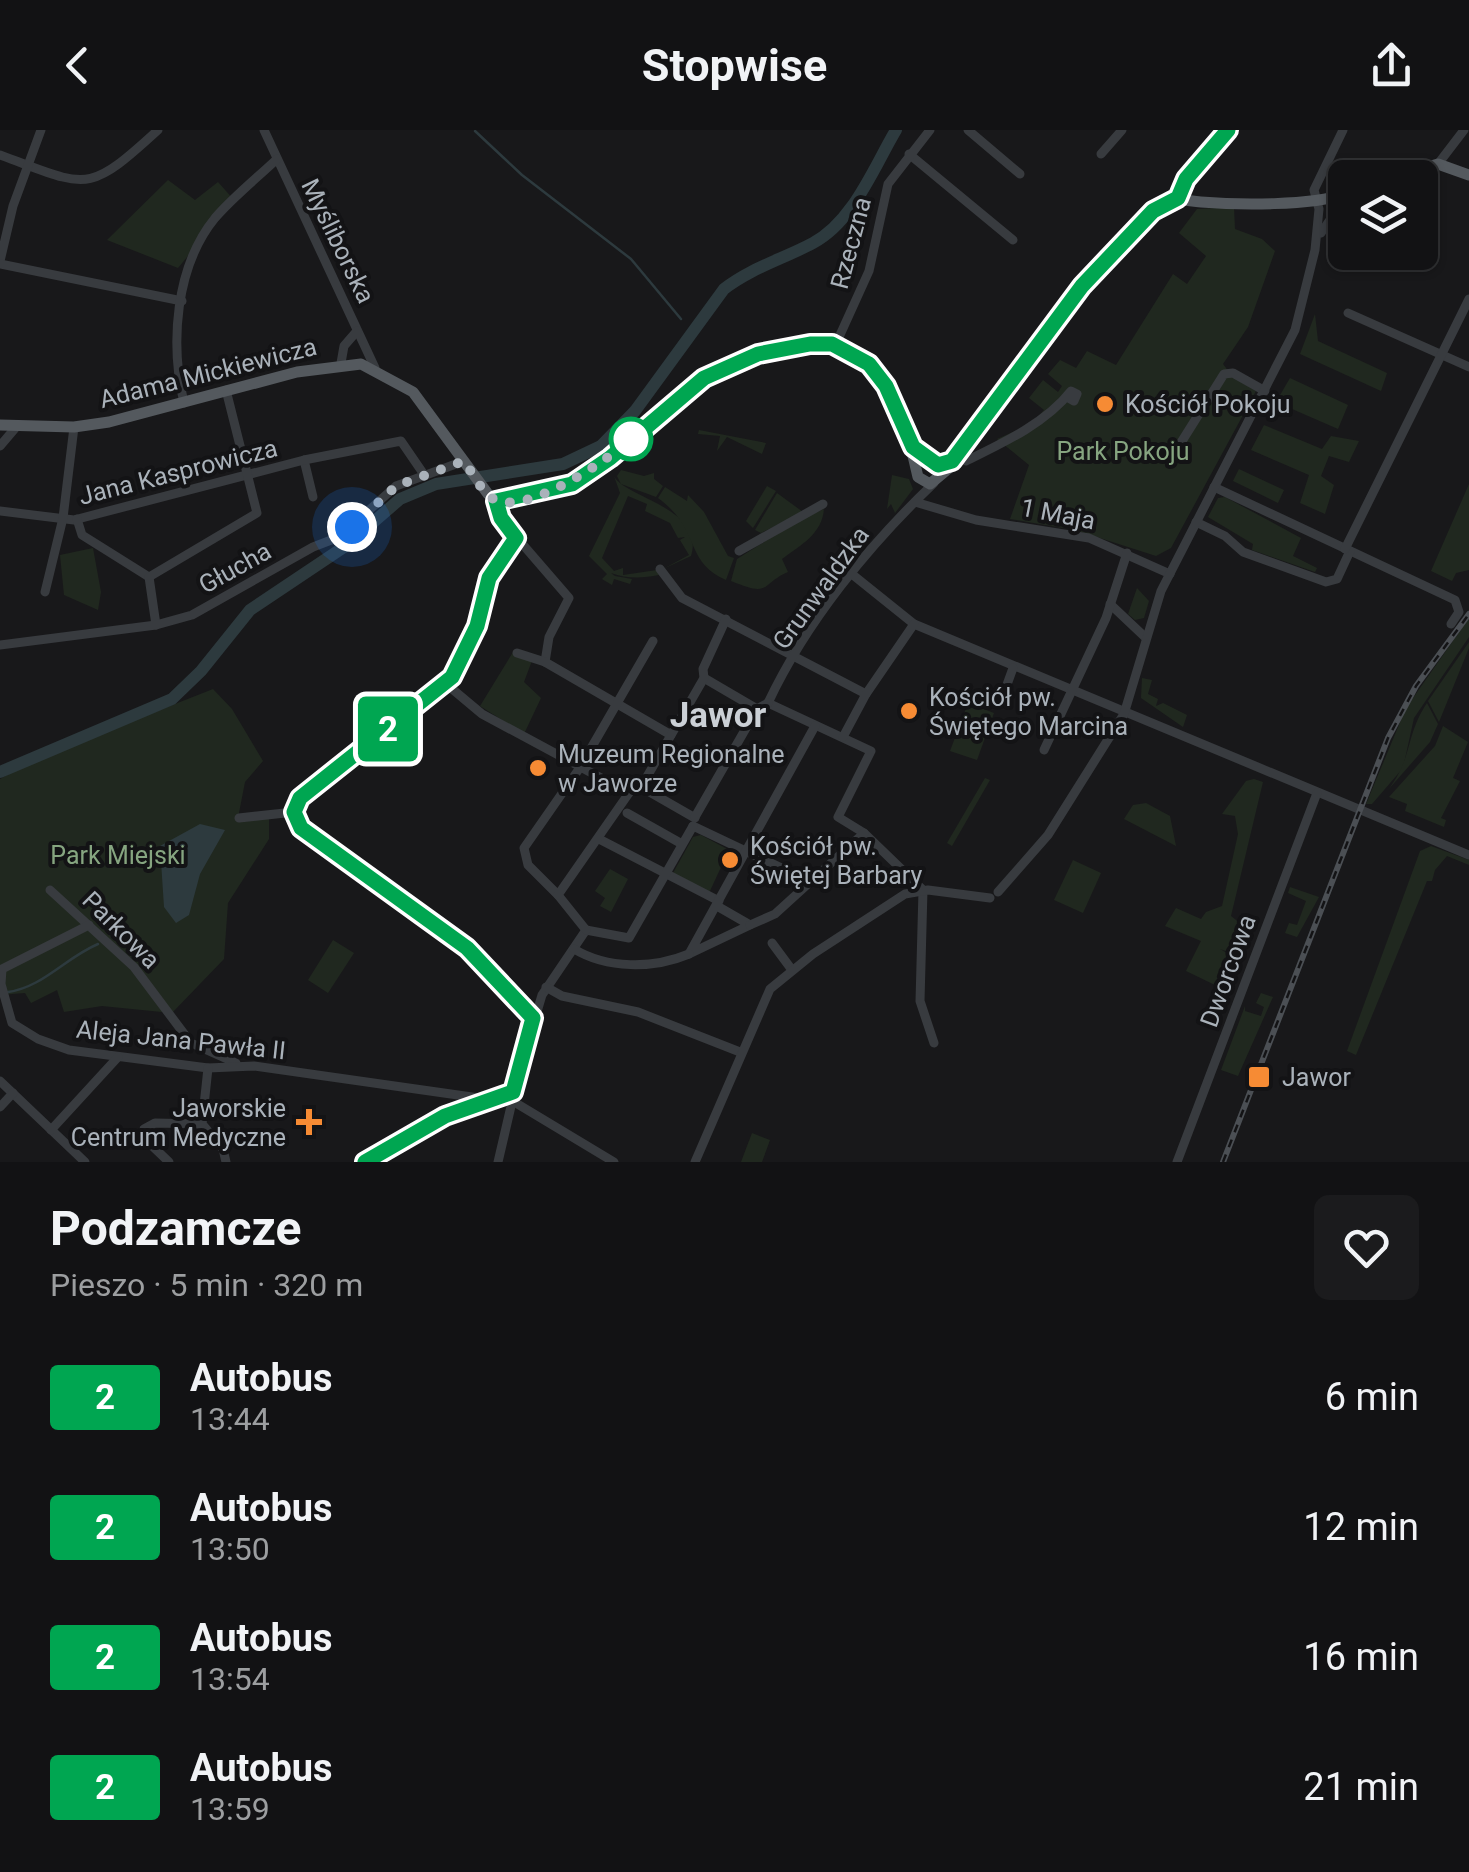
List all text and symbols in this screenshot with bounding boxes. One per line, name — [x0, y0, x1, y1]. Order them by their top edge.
icon: back — [50, 38, 105, 93]
icon: share — [1364, 38, 1419, 93]
text: Stopwise — [642, 39, 827, 92]
map controls — [1328, 160, 1438, 270]
button: layers — [1328, 160, 1438, 270]
street label: Myśliborska — [295, 174, 381, 308]
street label: Rzeczna — [825, 194, 877, 292]
street label: Adama Mickiewicza — [96, 332, 320, 414]
place label: Kościół Pokoju — [1125, 390, 1290, 419]
marker: Kościół Pokoju — [1094, 393, 1116, 415]
unlabelled marker — [610, 418, 652, 460]
street label: Jana Kasprowicza — [76, 433, 280, 511]
park label: Park Pokoju — [1056, 437, 1190, 466]
street label: 1 Maja — [1018, 493, 1098, 535]
your location — [327, 502, 377, 552]
street label: Grunwaldzka — [767, 521, 875, 655]
street label: Głucha — [194, 536, 276, 600]
place label: Kościół pw. Świętego Marcina — [929, 683, 1128, 741]
district label: Jawor — [670, 695, 766, 736]
line badge: 2 — [356, 696, 420, 762]
marker: Kościół pw. Świętego Marcina — [898, 700, 920, 722]
text: 2 — [378, 709, 398, 750]
place label: Muzeum Regionalne w Jaworze — [558, 740, 785, 798]
marker: Muzeum Regionalne w Jaworze — [527, 757, 549, 779]
place label: Kościół pw. Świętej Barbary — [750, 832, 923, 890]
park label: Park Miejski — [50, 841, 186, 870]
marker: Kościół pw. Świętej Barbary — [719, 849, 741, 871]
street label: Parkowa — [76, 885, 166, 975]
street label: Dworcowa — [1194, 911, 1262, 1031]
street label: Aleja Jana Pawła II — [75, 1015, 287, 1065]
place label: Jawor — [1282, 1063, 1351, 1092]
marker: Jawor — [1246, 1064, 1272, 1090]
place label: Jaworskie Centrum Medyczne — [71, 1094, 286, 1152]
marker: Jaworskie Centrum Medyczne — [296, 1109, 322, 1135]
button: heart — [1314, 1195, 1419, 1300]
text: Podzamcze — [50, 1200, 301, 1257]
text: Pieszo · 5 min · 320 m — [50, 1266, 363, 1304]
text: Autobus — [190, 1356, 333, 1400]
text: 6 min — [1325, 1375, 1419, 1419]
text: 2 — [95, 1377, 115, 1418]
text: 13:44 — [190, 1400, 270, 1438]
text: Autobus — [190, 1486, 333, 1530]
text: 12 min — [1303, 1505, 1419, 1549]
text: 2 — [95, 1507, 115, 1548]
text: 13:50 — [190, 1530, 270, 1568]
text: Autobus — [190, 1616, 333, 1660]
text: 16 min — [1303, 1635, 1419, 1679]
text: 2 — [95, 1637, 115, 1678]
text: 13:54 — [190, 1660, 270, 1698]
text: Autobus — [190, 1746, 333, 1790]
text: 21 min — [1303, 1765, 1419, 1809]
text: 2 — [95, 1767, 115, 1808]
text: 13:59 — [190, 1790, 270, 1828]

